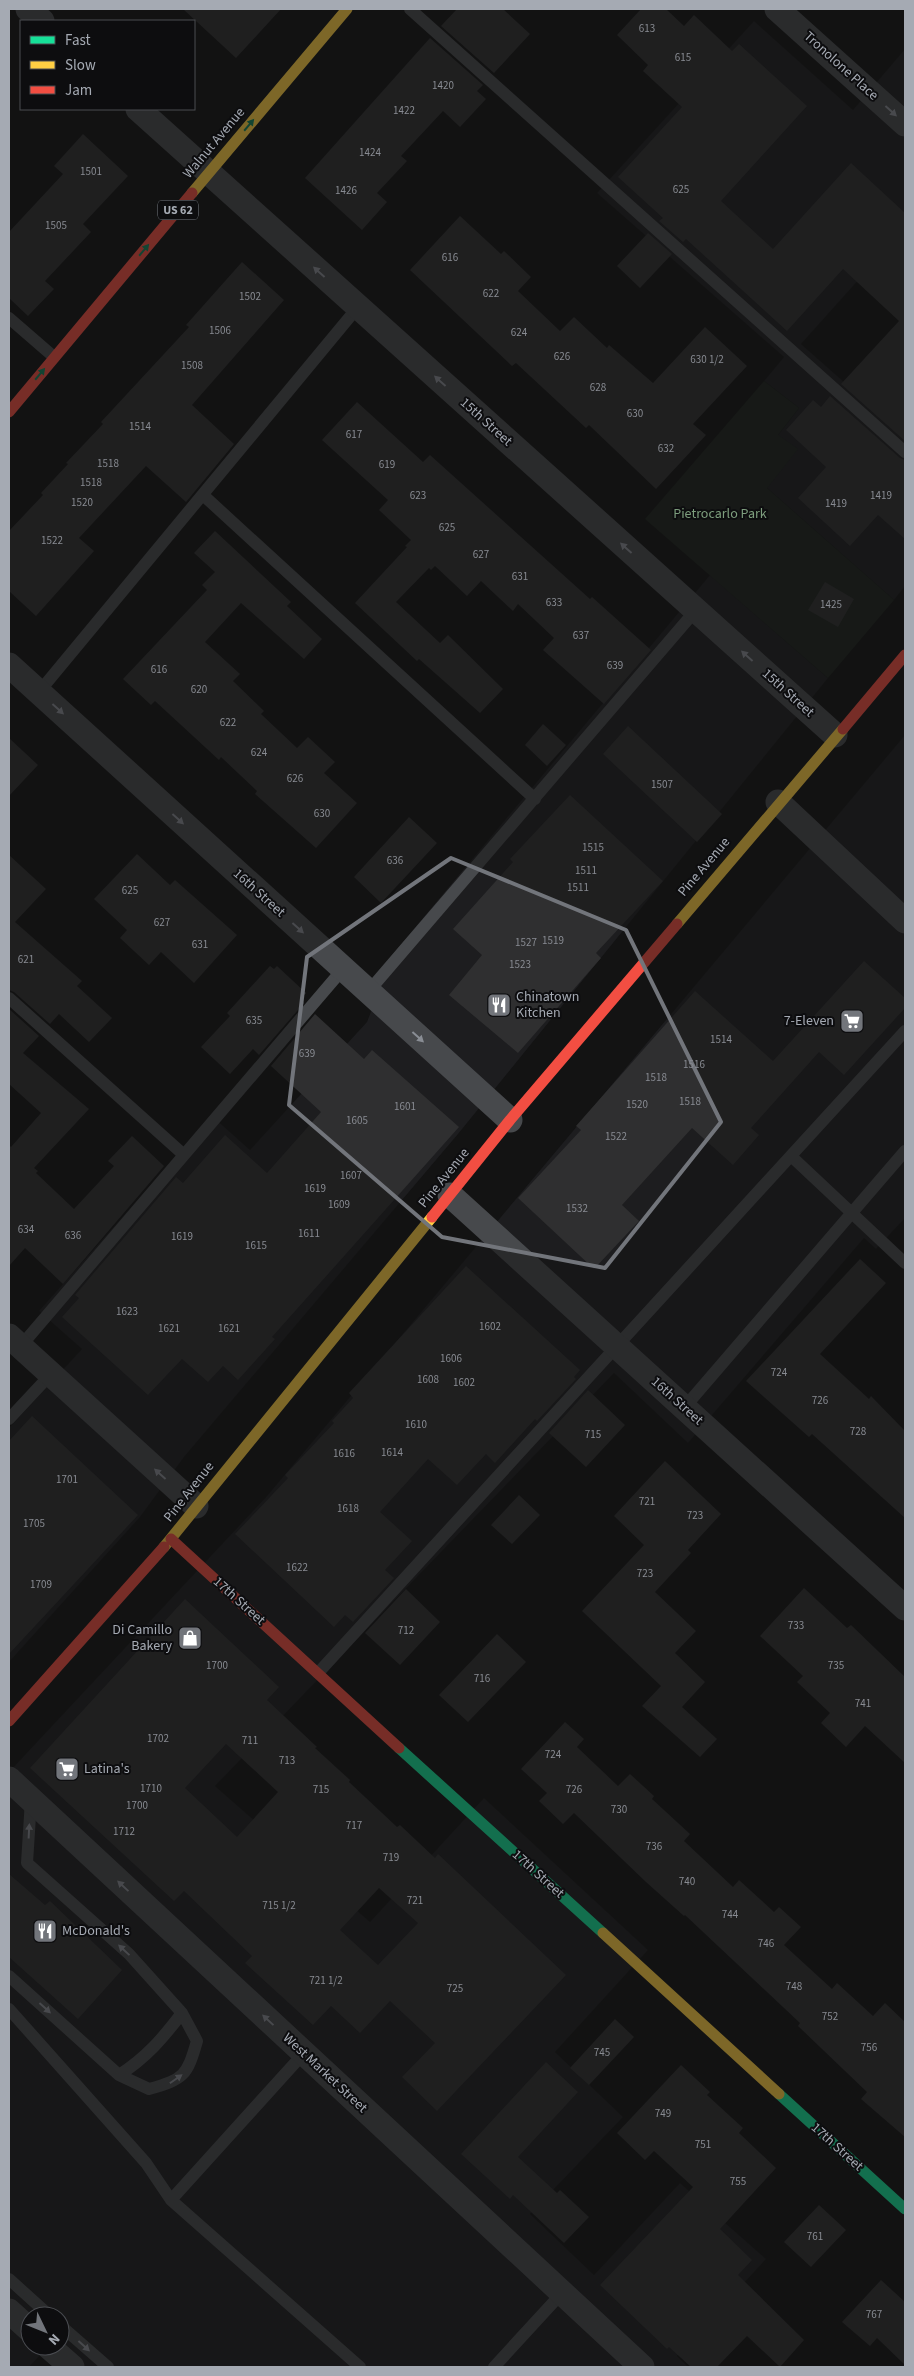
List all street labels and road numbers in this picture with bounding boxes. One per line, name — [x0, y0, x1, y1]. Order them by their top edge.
street label: Tronolone Place — [799, 27, 883, 105]
street label: Walnut Avenue — [178, 103, 250, 183]
road number: US 62 — [158, 200, 198, 220]
street label: 15th Street — [455, 393, 517, 451]
street label: 15th Street — [757, 664, 819, 722]
street label: Pine Avenue — [673, 833, 735, 901]
street label: 16th Street — [228, 864, 290, 922]
street label: Pine Avenue — [414, 1144, 474, 1212]
street label: 16th Street — [646, 1372, 708, 1430]
street label: Pine Avenue — [159, 1457, 219, 1526]
street label: 17th Street — [208, 1572, 270, 1630]
street label: 17th Street — [507, 1845, 569, 1903]
street label: West Market Street — [278, 2028, 372, 2118]
street label: 17th Street — [806, 2118, 868, 2176]

